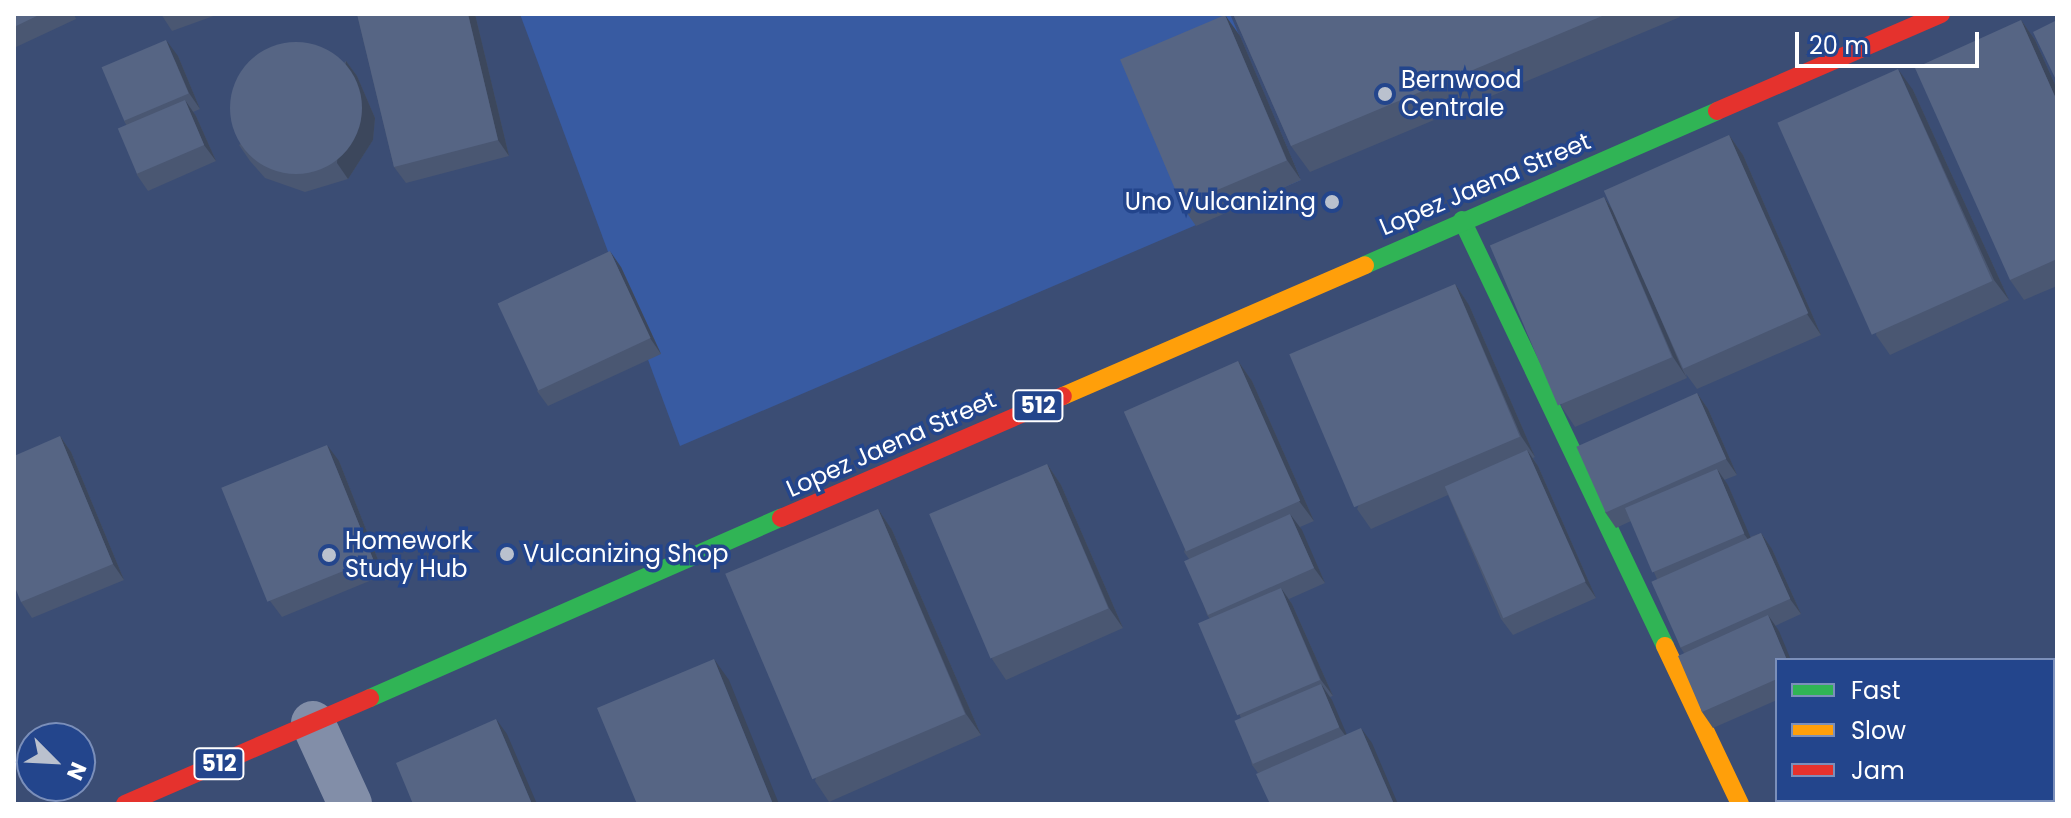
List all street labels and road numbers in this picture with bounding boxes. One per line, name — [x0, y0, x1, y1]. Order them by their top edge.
street label: Lopez Jaena Street — [1375, 127, 1595, 241]
street label: Lopez Jaena Street — [782, 385, 1000, 503]
road number: 512 — [1012, 388, 1064, 424]
road number: 512 — [193, 746, 245, 782]

